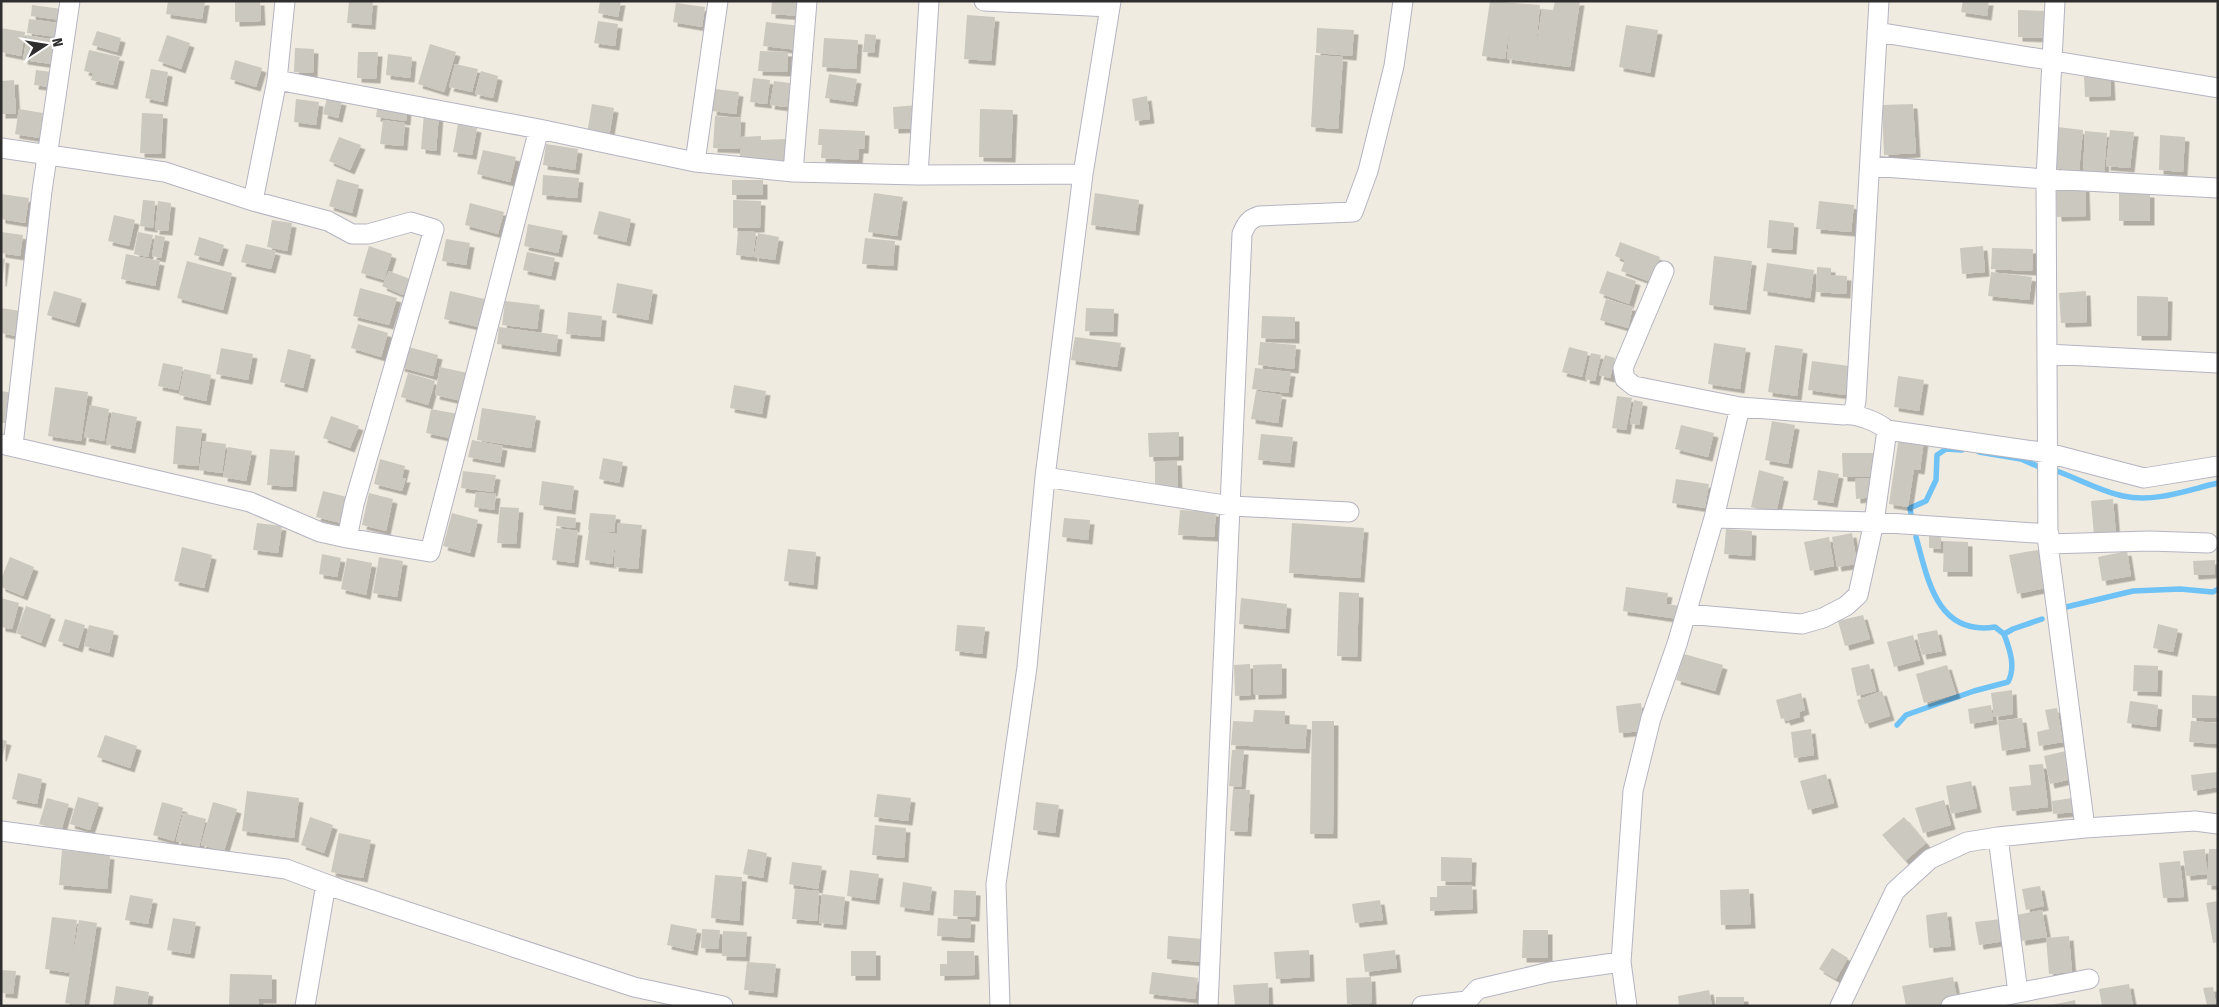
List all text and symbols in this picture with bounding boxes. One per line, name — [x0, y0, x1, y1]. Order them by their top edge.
north arrow — [20, 20, 70, 70]
text: N — [48, 37, 66, 48]

